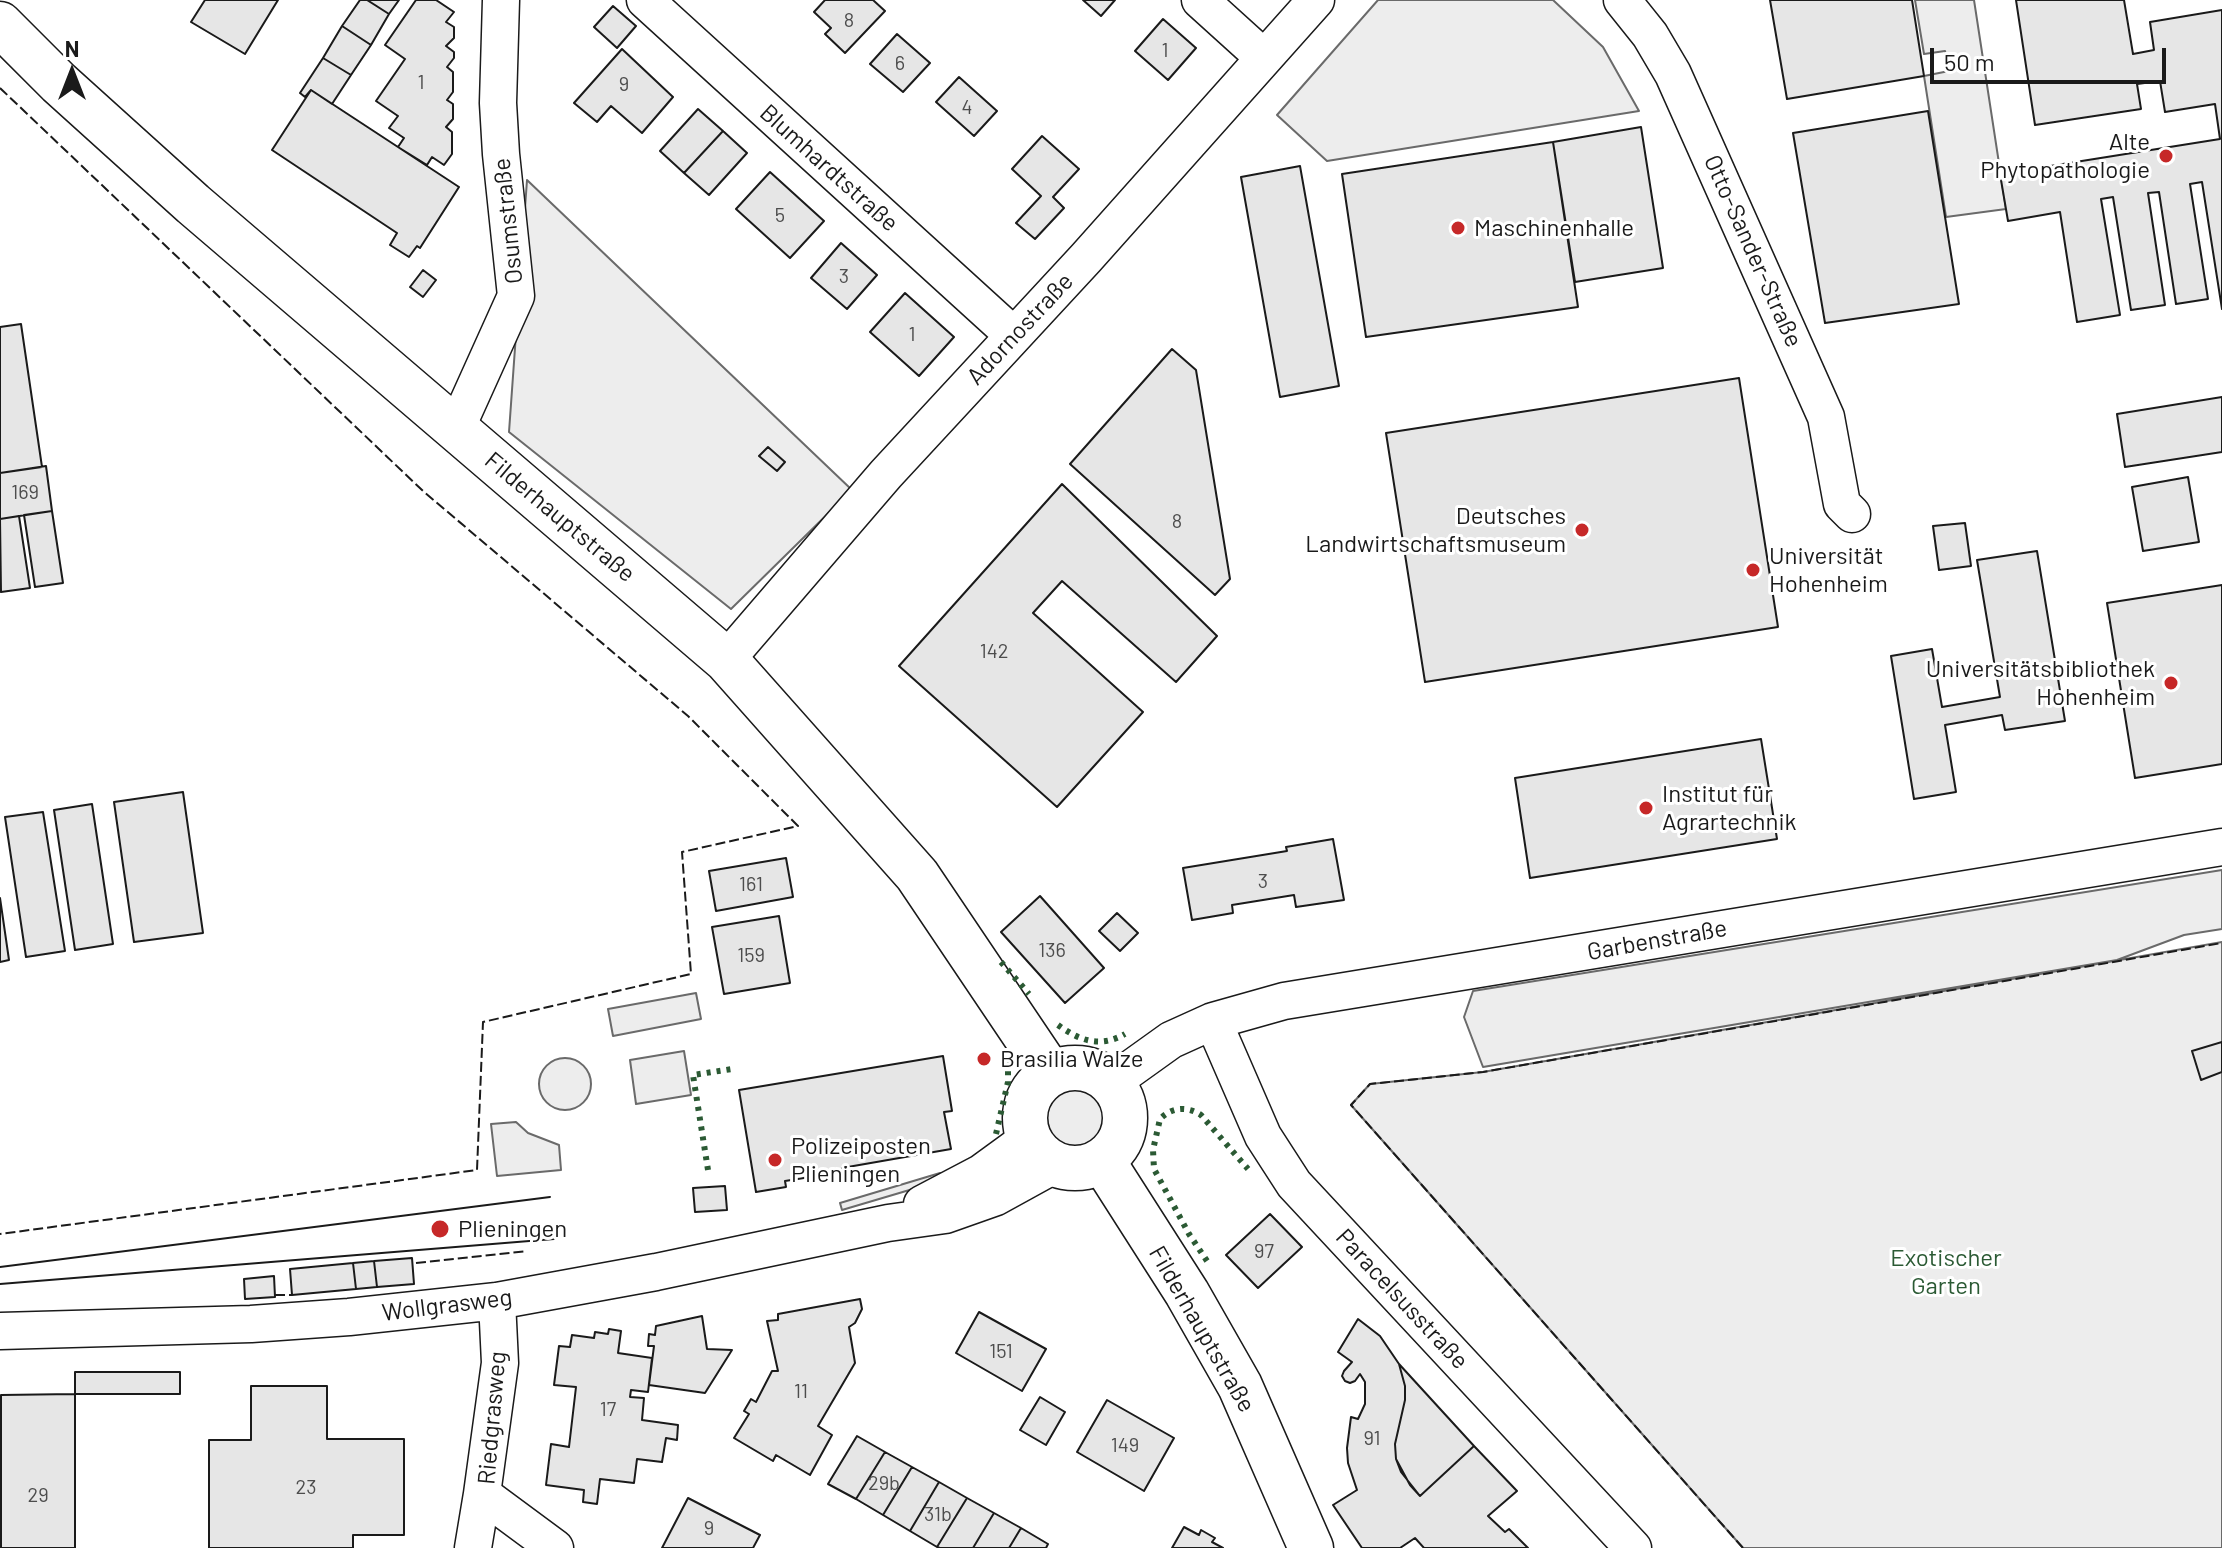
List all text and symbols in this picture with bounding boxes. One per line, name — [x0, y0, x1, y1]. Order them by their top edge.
house number: 8 — [844, 8, 854, 32]
north arrow — [32, 32, 112, 112]
scale bar — [1934, 32, 2170, 82]
text: N — [65, 35, 79, 61]
house number: 1 — [1162, 38, 1168, 62]
text: 50 m — [1944, 47, 1995, 76]
house number: 6 — [895, 51, 905, 75]
house number: 1 — [418, 70, 424, 94]
house number: 9 — [619, 72, 629, 96]
house number: 4 — [961, 95, 973, 119]
street label: Blumhardtstraße — [754, 98, 904, 238]
place label: Alte Phytopathologie — [1980, 128, 2150, 184]
marker: Alte Phytopathologie — [2157, 147, 2175, 165]
street label: Otto-Sander-Straße — [1698, 150, 1808, 352]
street label: Osumstraße — [487, 157, 529, 285]
house number: 5 — [775, 203, 785, 227]
place label: Maschinenhalle — [1474, 214, 1634, 242]
marker: Maschinenhalle — [1449, 219, 1467, 237]
house number: 3 — [839, 264, 849, 288]
street label: Adornostraße — [961, 267, 1079, 391]
house number: 1 — [909, 322, 915, 346]
street label: Filderhauptstraße — [479, 446, 641, 588]
house number: 169 — [11, 480, 39, 504]
place label: Deutsches Landwirtschaftsmuseum — [1305, 502, 1566, 558]
house number: 8 — [1172, 509, 1182, 533]
marker: Deutsches Landwirtschaftsmuseum — [1573, 521, 1591, 539]
place label: Universität Hohenheim — [1769, 542, 1888, 598]
marker: Universität Hohenheim — [1744, 561, 1762, 579]
house number: 142 — [980, 639, 1008, 663]
place label: Universitätsbibliothek Hohenheim — [1926, 655, 2155, 711]
marker: Universitätsbibliothek Hohenheim — [2162, 674, 2180, 692]
place label: Institut für Agrartechnik — [1662, 780, 1797, 836]
marker: Institut für Agrartechnik — [1637, 799, 1655, 817]
house number: 3 — [1258, 869, 1268, 893]
house number: 161 — [739, 872, 763, 896]
street label: Garbenstraße — [1585, 914, 1729, 966]
house number: 136 — [1038, 938, 1066, 962]
house number: 159 — [737, 943, 765, 967]
place label: Brasilia Walze — [1000, 1045, 1144, 1073]
marker: Brasilia Walze — [975, 1050, 993, 1068]
place label: Polizeiposten Plieningen — [791, 1132, 931, 1188]
marker: Polizeiposten Plieningen — [766, 1151, 784, 1169]
place label: Plieningen — [458, 1215, 567, 1243]
marker: Plieningen — [429, 1218, 451, 1240]
street label: Paracelsusstraße — [1330, 1223, 1474, 1375]
house number: 97 — [1254, 1239, 1274, 1263]
street label: Filderhauptstraße — [1143, 1241, 1261, 1417]
park label: Exotischer Garten — [1890, 1244, 2002, 1300]
street label: Wollgrasweg — [380, 1283, 514, 1327]
house number: 151 — [989, 1339, 1013, 1363]
street label: Riedgrasweg — [472, 1350, 512, 1486]
house number: 11 — [794, 1379, 808, 1403]
house number: 17 — [600, 1397, 616, 1421]
house number: 91 — [1363, 1426, 1381, 1450]
house number: 149 — [1111, 1433, 1139, 1457]
house number: 29b — [868, 1471, 900, 1495]
house number: 23 — [296, 1475, 316, 1499]
house number: 29 — [27, 1483, 49, 1507]
house number: 31b — [924, 1502, 952, 1526]
house number: 9 — [704, 1516, 714, 1540]

